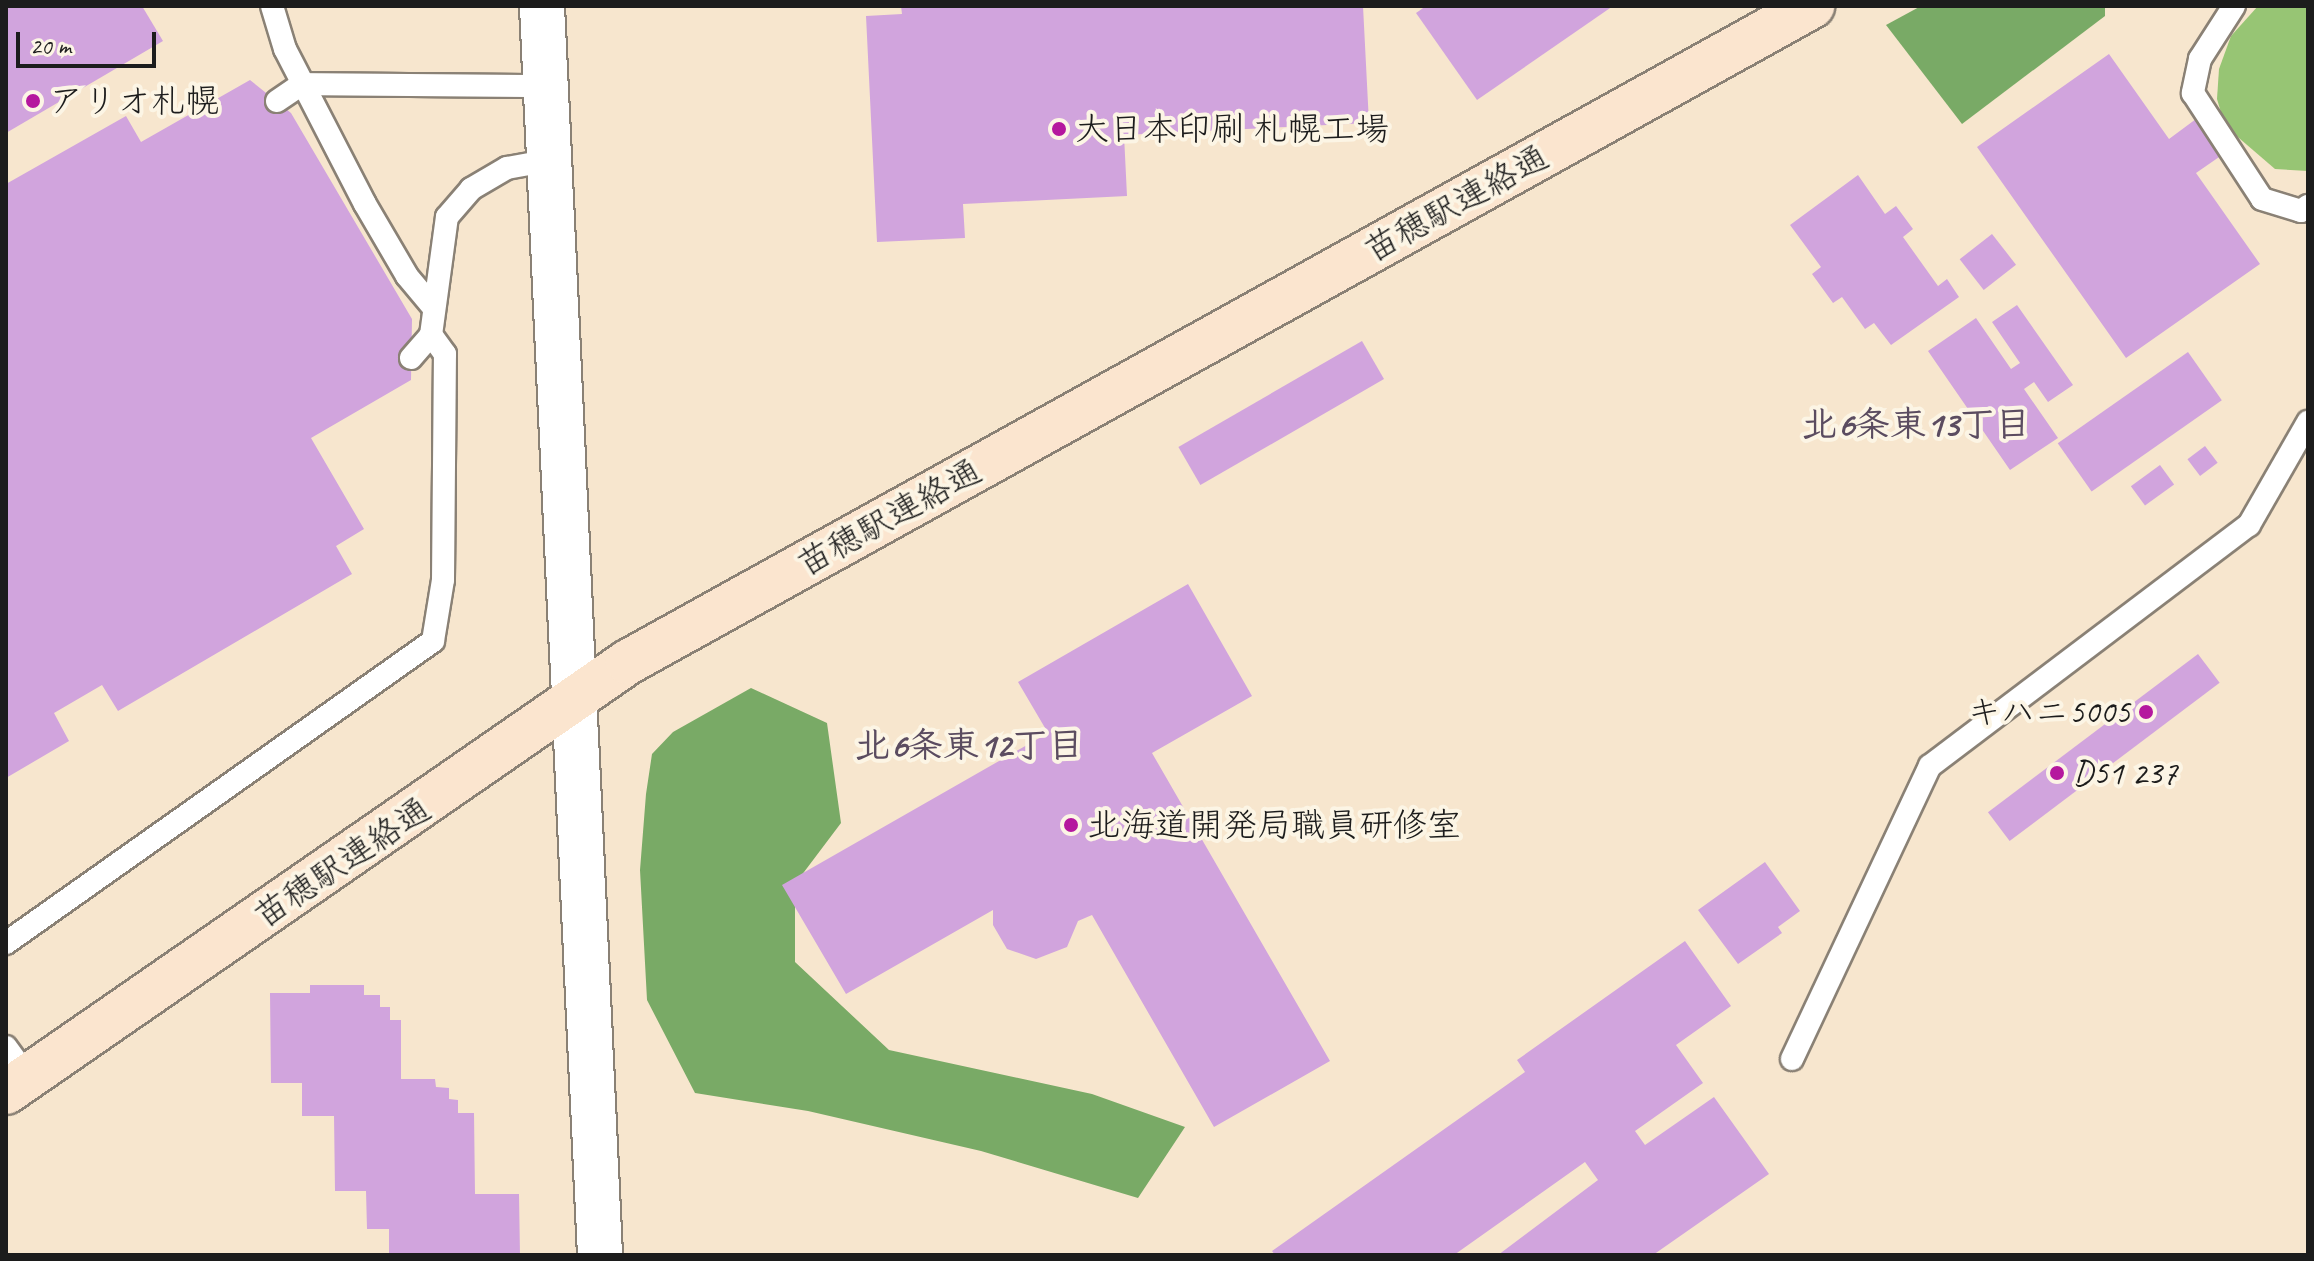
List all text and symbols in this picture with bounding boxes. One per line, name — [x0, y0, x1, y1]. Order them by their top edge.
scale bar — [20, 16, 160, 66]
text: 20 m — [30, 31, 71, 61]
place label: アリオ札幌 — [49, 81, 219, 121]
marker: アリオ札幌 — [24, 92, 42, 110]
place label: 大日本印刷 札幌工場 — [1075, 109, 1389, 149]
marker: 大日本印刷 札幌工場 — [1050, 120, 1068, 138]
street label: 苗穂駅連絡通 — [1357, 136, 1555, 270]
district label: 北6条東13丁目 — [1801, 403, 2031, 447]
street label: 苗穂駅連絡通 — [790, 450, 988, 584]
place label: キハニ5005 — [1967, 692, 2130, 732]
marker: キハニ5005 — [2137, 703, 2155, 721]
district label: 北6条東12丁目 — [854, 724, 1084, 768]
place label: D51 237 — [2073, 753, 2177, 793]
marker: D51 237 — [2048, 764, 2066, 782]
street label: 苗穂駅連絡通 — [246, 788, 438, 936]
place label: 北海道開発局職員研修室 — [1087, 805, 1461, 845]
marker: 北海道開発局職員研修室 — [1062, 816, 1080, 834]

